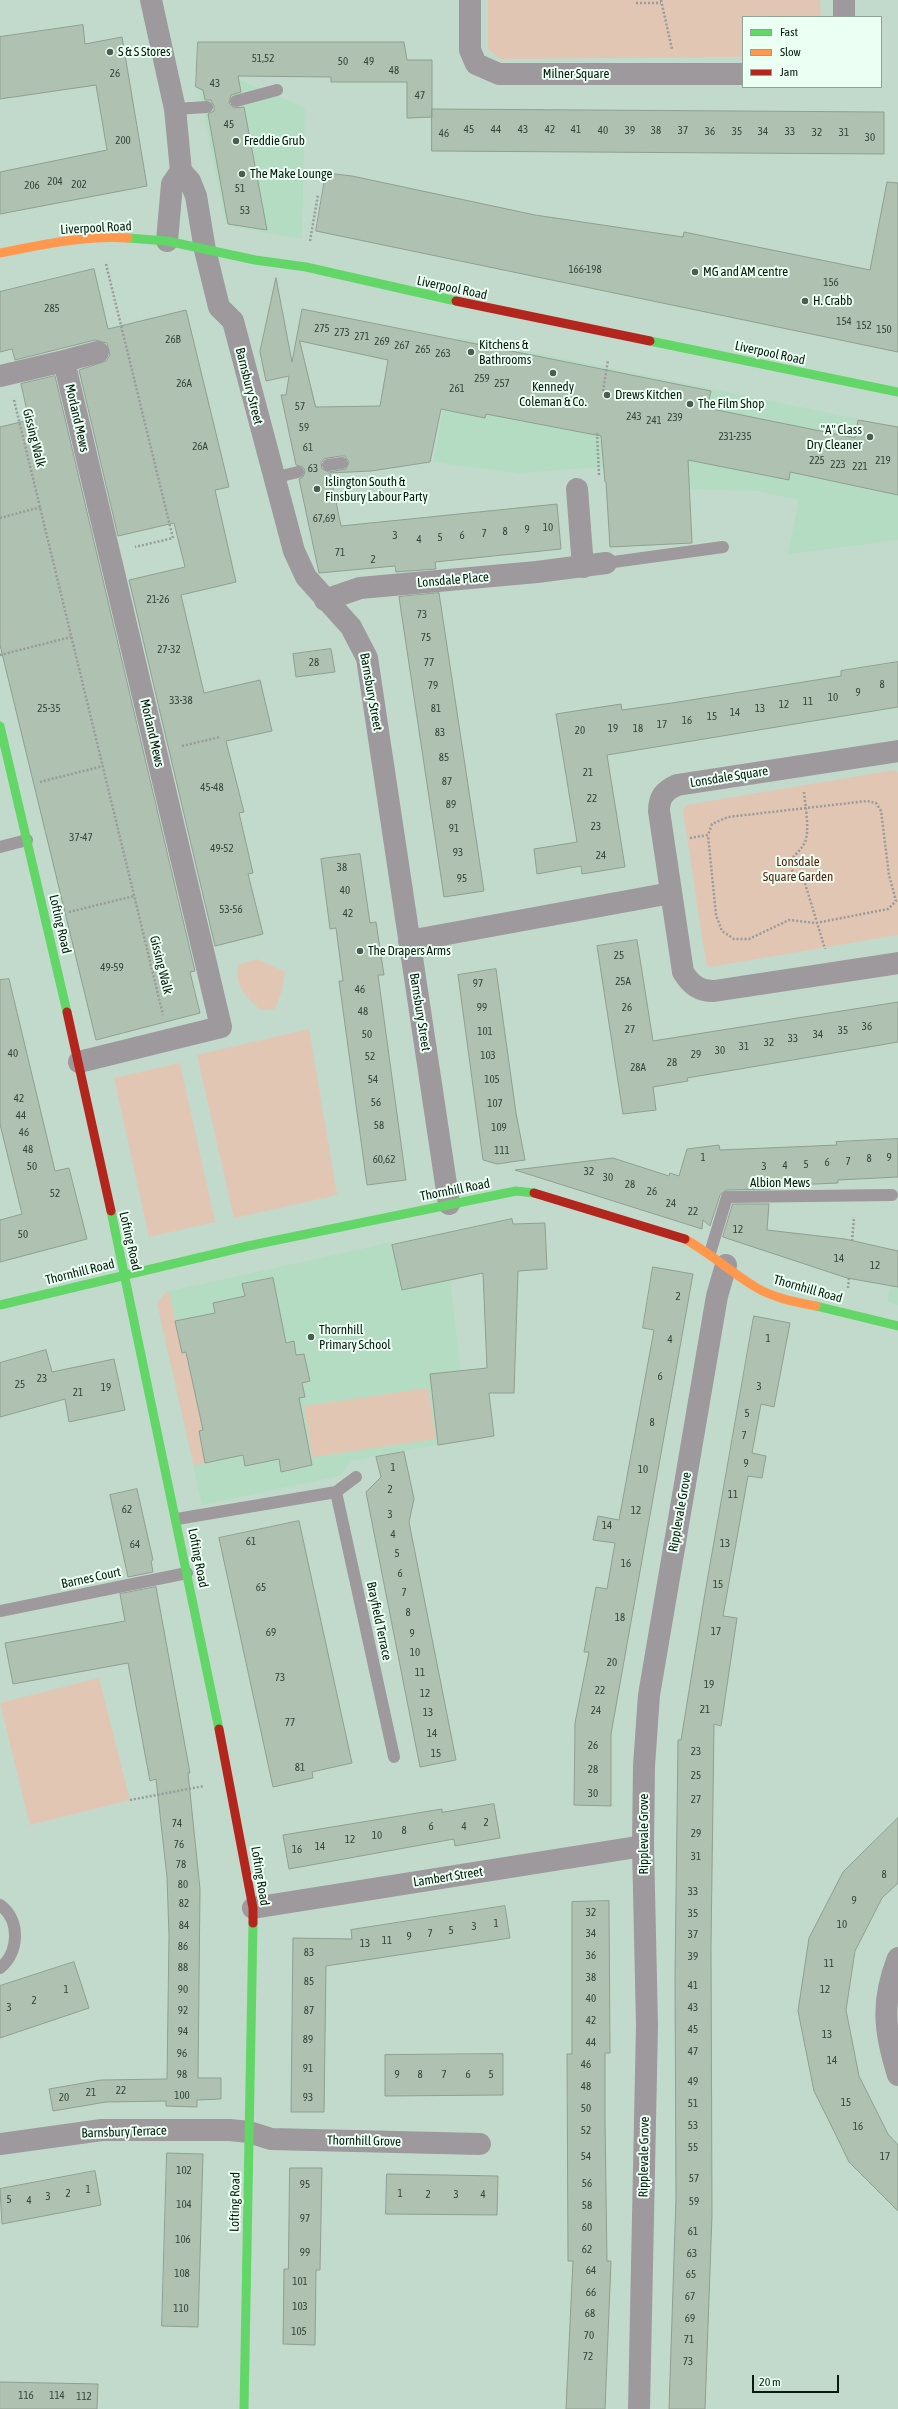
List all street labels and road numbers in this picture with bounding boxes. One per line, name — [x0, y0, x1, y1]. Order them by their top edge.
street label: Milner Square — [543, 66, 609, 82]
street label: Liverpool Road — [60, 218, 132, 238]
street label: Liverpool Road — [415, 273, 489, 303]
street label: Liverpool Road — [733, 338, 807, 368]
street label: Barnsbury Street — [232, 346, 266, 426]
street label: Morland Mews — [62, 383, 92, 453]
street label: Gissing Walk — [19, 407, 49, 469]
street label: Lonsdale Place — [417, 569, 489, 591]
street label: Barnsbury Street — [356, 652, 386, 732]
street label: Morland Mews — [137, 698, 167, 768]
street label: Lonsdale Square — [689, 763, 769, 791]
street label: Lofting Road — [46, 893, 74, 955]
street label: Gissing Walk — [146, 934, 176, 996]
street label: Barnsbury Street — [406, 972, 434, 1052]
street label: Albion Mews — [750, 1175, 810, 1191]
street label: Thornhill Road — [419, 1176, 491, 1204]
street label: Lofting Road — [116, 1210, 144, 1272]
street label: Thornhill Road — [44, 1256, 116, 1288]
street label: Thornhill Road — [772, 1272, 844, 1306]
street label: Ripplevale Grove — [665, 1471, 695, 1553]
street label: Lofting Road — [185, 1527, 211, 1589]
street label: Barnes Court — [60, 1564, 122, 1592]
street label: Brayfield Terrace — [363, 1580, 395, 1662]
street label: Ripplevale Grove — [636, 1793, 652, 1875]
street label: Lofting Road — [248, 1845, 272, 1907]
street label: Lambert Street — [412, 1864, 484, 1890]
street label: Ripplevale Grove — [635, 2116, 653, 2198]
street label: Barnsbury Terrace — [81, 2123, 167, 2141]
street label: Thornhill Grove — [327, 2133, 401, 2149]
street label: Lofting Road — [227, 2172, 243, 2232]

